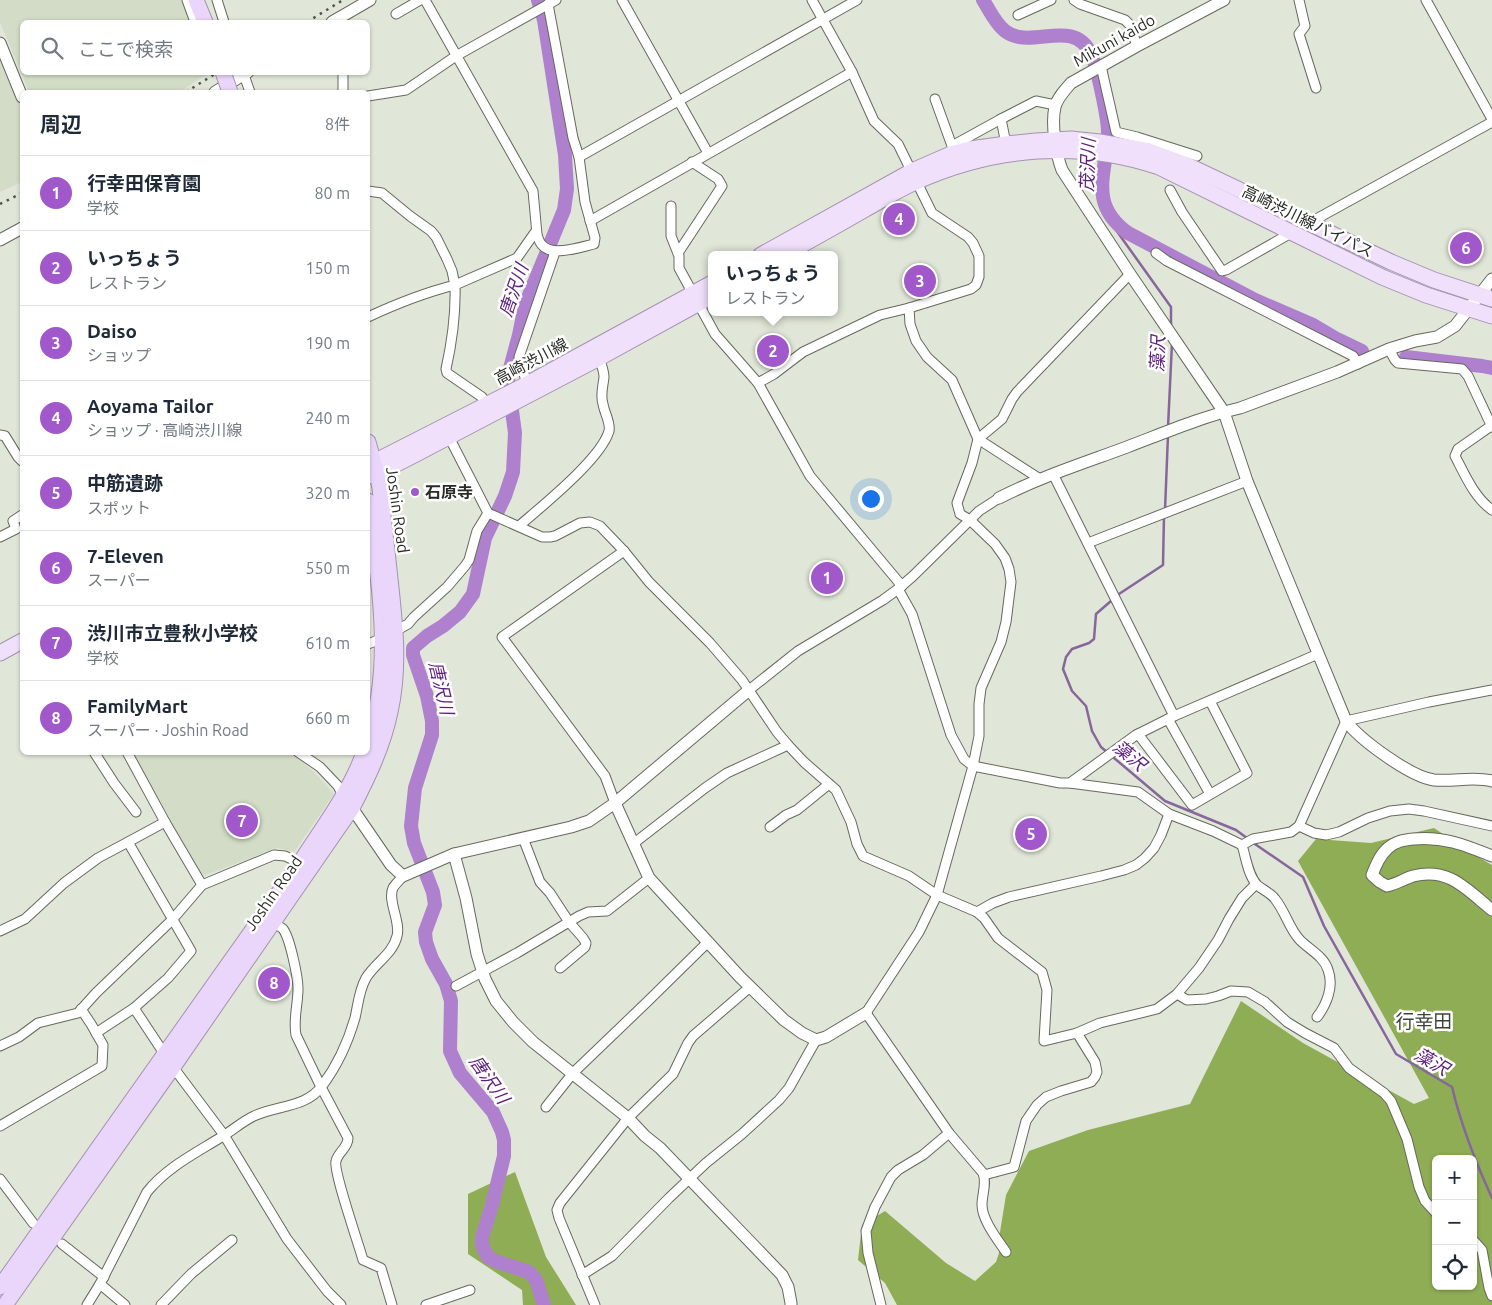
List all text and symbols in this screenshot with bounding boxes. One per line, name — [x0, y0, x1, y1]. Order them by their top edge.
street label: Mikuni kaido — [1070, 10, 1158, 70]
search box — [20, 20, 370, 75]
icon: search — [38, 34, 66, 62]
text: ここで検索 — [78, 38, 173, 60]
text: 周辺 — [40, 112, 82, 136]
text: 8件 — [325, 115, 350, 133]
water label: 茂沢川 — [1076, 136, 1098, 192]
text: 行幸田保育園 — [87, 172, 201, 194]
street label: 高崎渋川線バイパス — [1239, 181, 1377, 261]
text: 1 — [51, 184, 61, 202]
text: 80 m — [314, 184, 350, 202]
text: 学校 — [87, 199, 119, 217]
pin: 4 — [883, 200, 915, 238]
pin: 6 — [1450, 229, 1482, 267]
text: いっちょう — [87, 247, 182, 269]
popup — [708, 251, 838, 316]
text: 2 — [51, 259, 61, 277]
text: 150 m — [305, 259, 350, 277]
water label: 唐沢川 — [495, 259, 532, 319]
text: いっちょう — [725, 262, 821, 284]
pin: 3 — [904, 262, 936, 300]
text: レストラン — [87, 274, 167, 292]
text: レストラン — [725, 289, 806, 307]
text: Daiso — [87, 320, 137, 342]
pin: 2 — [757, 332, 789, 370]
text: 3 — [51, 334, 61, 352]
text: 190 m — [305, 334, 350, 352]
street label: 高崎渋川線 — [491, 334, 571, 388]
water label: 藻沢 — [1146, 334, 1168, 372]
text: ショップ — [87, 346, 151, 364]
text: Aoyama Tailor — [87, 395, 214, 417]
text: 4 — [51, 409, 61, 427]
text: 240 m — [305, 409, 350, 427]
text: ショップ · 高崎渋川線 — [87, 421, 242, 439]
street label: Joshin Road — [383, 466, 413, 554]
text: 中筋遺跡 — [87, 472, 163, 494]
place label: 石原寺 — [425, 483, 473, 501]
text: 5 — [51, 484, 61, 502]
text: 320 m — [305, 484, 350, 502]
marker: 石原寺 — [409, 486, 421, 498]
your location — [858, 486, 884, 512]
text: スポット — [87, 499, 151, 517]
text: 7-Eleven — [87, 545, 164, 567]
text: 6 — [51, 559, 61, 577]
text: 550 m — [305, 559, 350, 577]
pin: 1 — [811, 559, 843, 597]
text: スーパー — [87, 571, 151, 589]
text: 渋川市立豊秋小学校 — [87, 622, 258, 644]
text: 7 — [51, 634, 61, 652]
text: 610 m — [305, 634, 350, 652]
text: 学校 — [87, 649, 119, 667]
water label: 唐沢川 — [426, 659, 458, 719]
text: FamilyMart — [87, 695, 188, 717]
text: 8 — [51, 709, 61, 727]
text: 660 m — [305, 709, 350, 727]
text: スーパー · Joshin Road — [87, 721, 249, 739]
water label: 藻沢 — [1110, 736, 1152, 776]
pin: 7 — [226, 802, 258, 840]
pin: 5 — [1015, 815, 1047, 853]
street label: Joshin Road — [241, 852, 305, 934]
pin: 8 — [258, 964, 290, 1002]
district label: 行幸田 — [1395, 1010, 1453, 1032]
water label: 藻沢 — [1411, 1043, 1454, 1080]
water label: 唐沢川 — [466, 1051, 515, 1108]
map controls — [1432, 1155, 1477, 1290]
button: + — [1432, 1155, 1477, 1200]
button: − — [1432, 1200, 1477, 1245]
button: locate — [1432, 1245, 1477, 1290]

